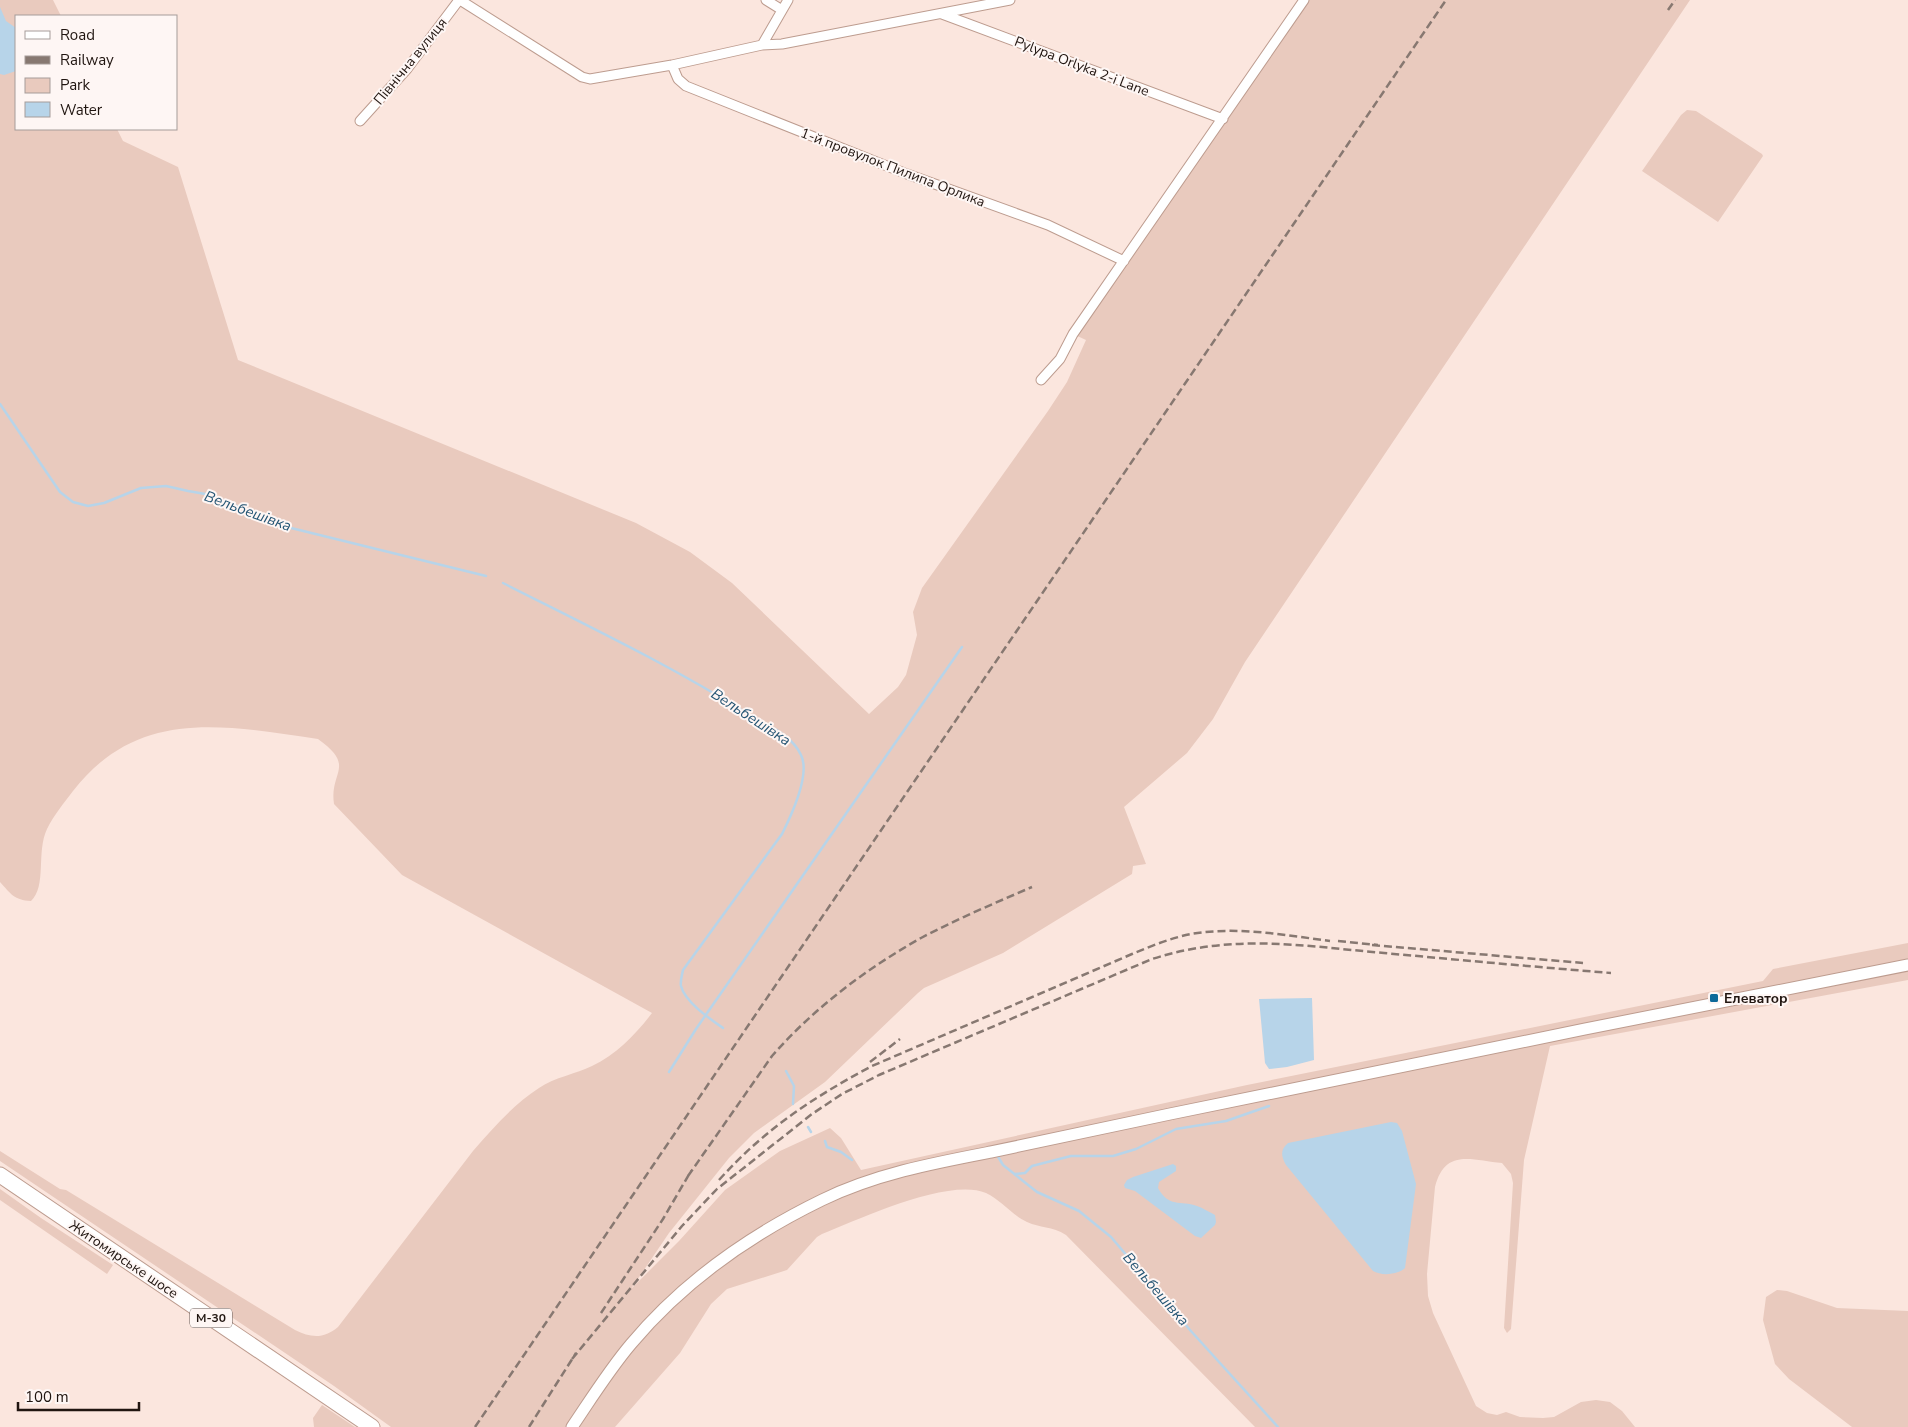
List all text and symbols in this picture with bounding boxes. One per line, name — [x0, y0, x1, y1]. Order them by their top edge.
street label: Північна вулиця — [369, 14, 451, 109]
legend — [15, 15, 178, 130]
text: Road — [60, 25, 95, 45]
street label: Pylypa Orlyka 2-i Lane — [1012, 32, 1152, 101]
text: Railway — [60, 50, 114, 70]
text: Park — [60, 75, 90, 95]
text: Water — [60, 100, 103, 120]
street label: 1-й провулок Пилипа Орлика — [798, 123, 988, 212]
water label: Вельбешівка — [202, 486, 294, 536]
water label: Вельбешівка — [707, 684, 795, 750]
place label: Елеватор — [1724, 989, 1788, 1008]
marker: Елеватор — [1708, 992, 1720, 1004]
street label: Житомирське шосе — [66, 1216, 182, 1303]
water label: Вельбешівка — [1118, 1248, 1194, 1330]
road number: М-30 — [190, 1309, 232, 1328]
scale bar — [18, 1380, 139, 1412]
text: 100 m — [25, 1387, 69, 1407]

